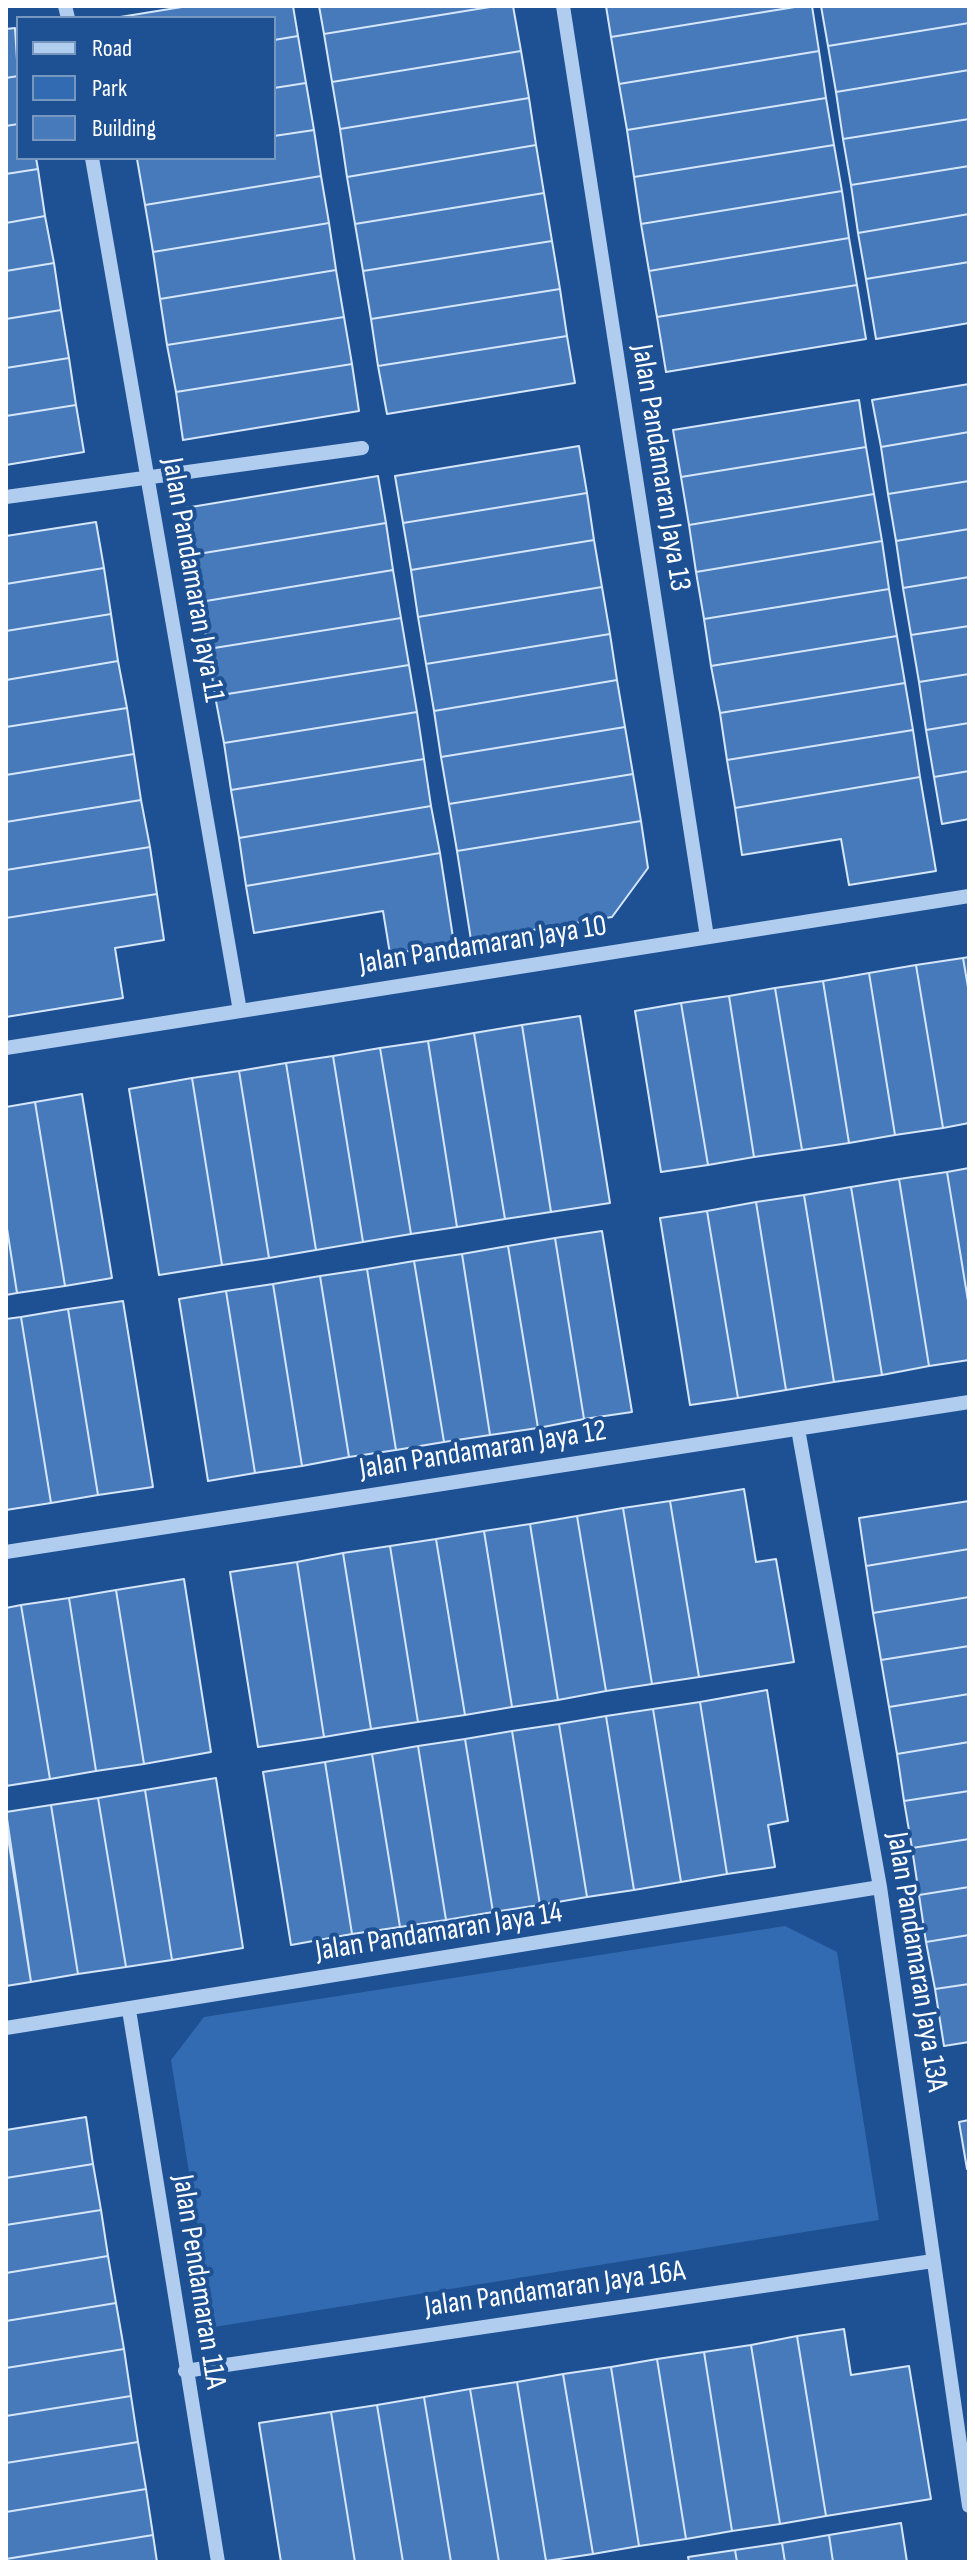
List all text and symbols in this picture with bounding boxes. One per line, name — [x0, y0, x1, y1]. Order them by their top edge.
legend — [16, 16, 276, 160]
text: Road — [92, 34, 132, 63]
text: Park — [92, 74, 127, 103]
text: Building — [92, 114, 156, 143]
street label: Jalan Pandamaran Jaya 13 — [623, 342, 697, 594]
street label: Jalan Pandamaran Jaya 11 — [153, 455, 231, 705]
street label: Jalan Pandamaran Jaya 10 — [357, 909, 609, 983]
street label: Jalan Pandamaran Jaya 12 — [357, 1414, 609, 1488]
street label: Jalan Pandamaran Jaya 13A — [878, 1830, 954, 2094]
street label: Jalan Pandamaran Jaya 14 — [313, 1896, 565, 1970]
street label: Jalan Pendamaran 11A — [163, 2172, 233, 2392]
street label: Jalan Pandamaran Jaya 16A — [422, 2254, 688, 2326]

